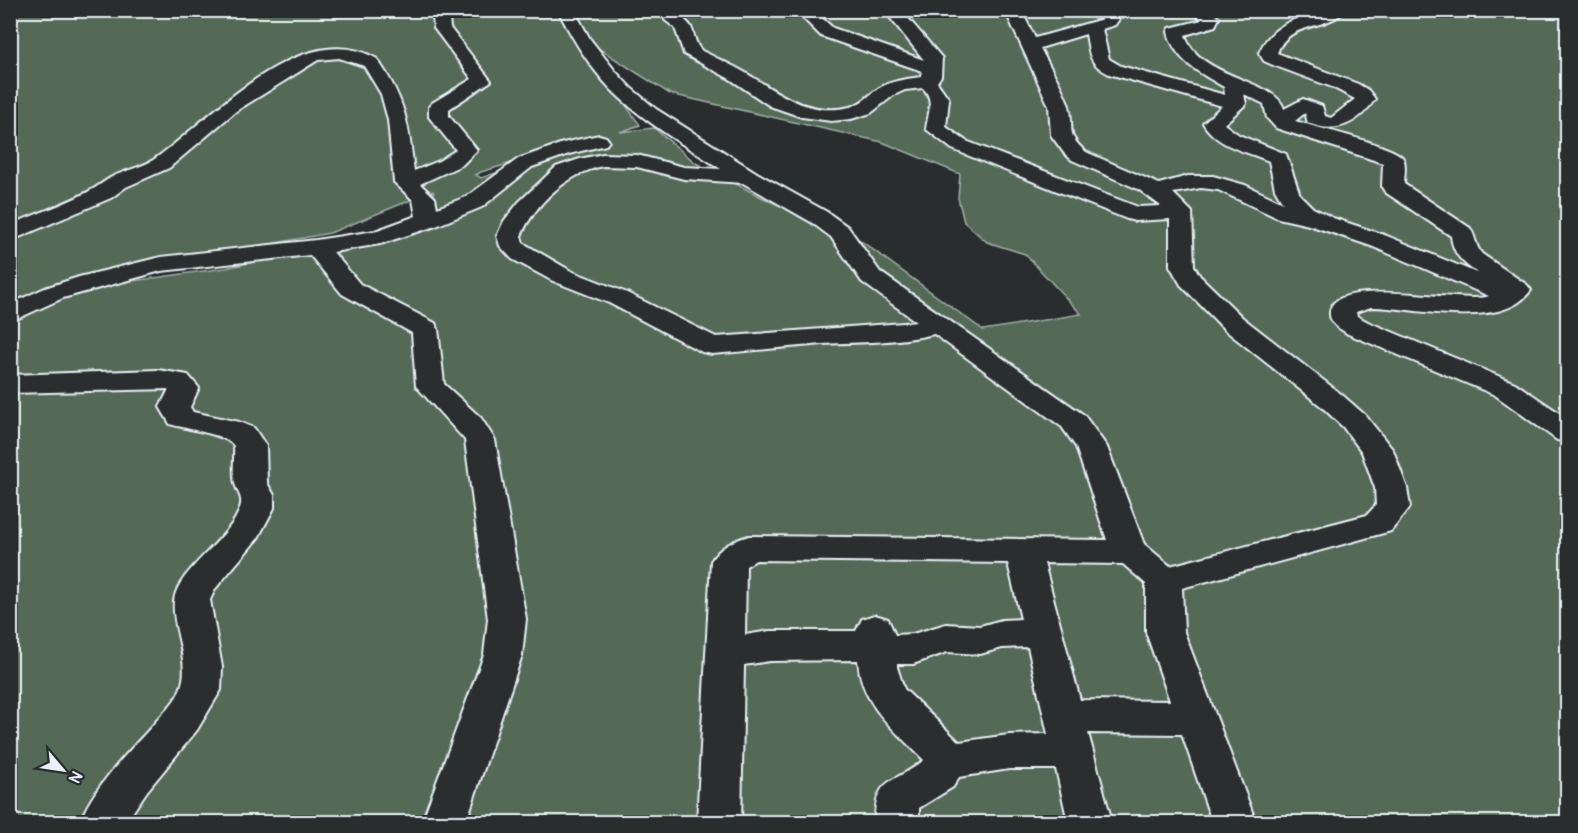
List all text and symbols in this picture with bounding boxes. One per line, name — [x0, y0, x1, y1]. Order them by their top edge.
north arrow — [33, 740, 93, 800]
text: N — [64, 767, 87, 787]

